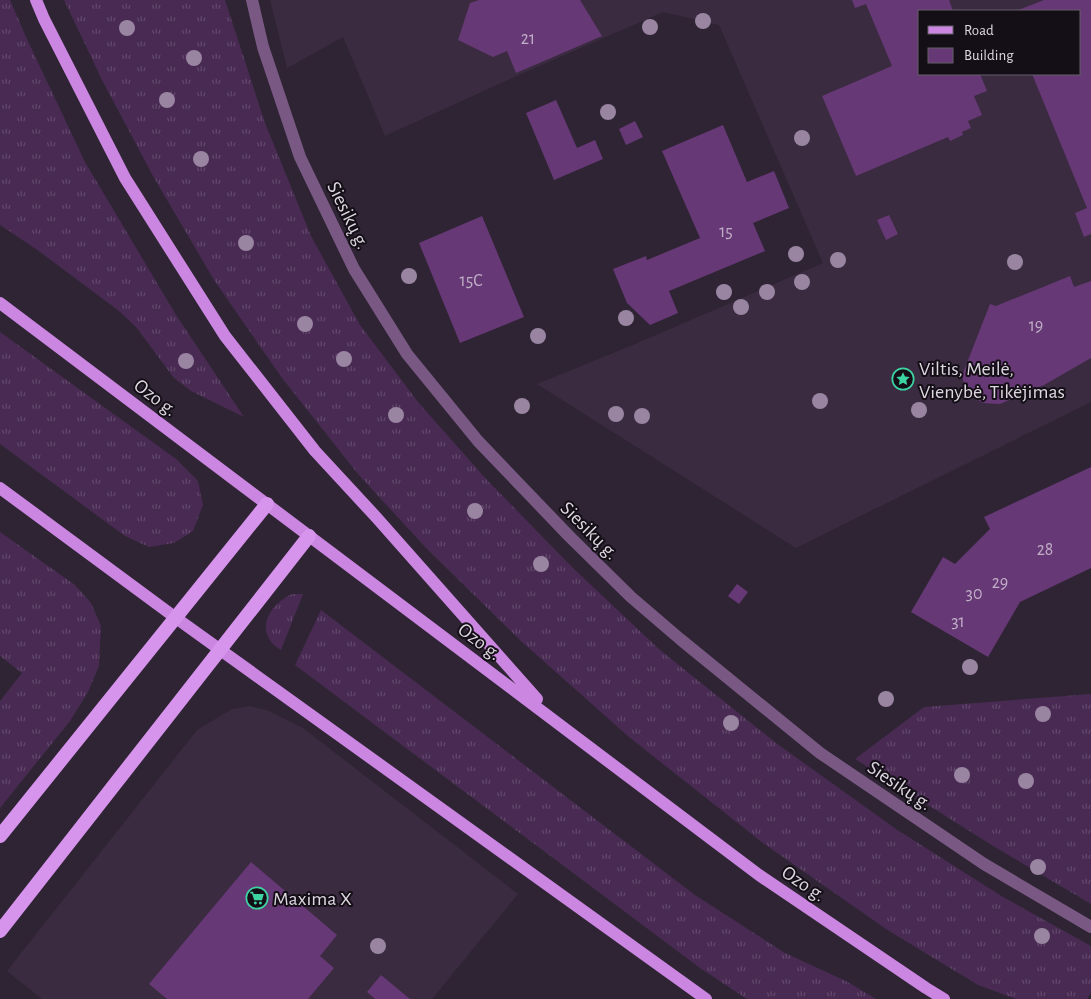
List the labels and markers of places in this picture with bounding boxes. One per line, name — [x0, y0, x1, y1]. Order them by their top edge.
place label: Viltis, Meilė, Vienybė, Tikėjimas — [919, 359, 1065, 402]
place icon: Viltis, Meilė, Vienybė, Tikėjimas — [891, 367, 915, 391]
supermarket icon: Maxima X — [245, 886, 269, 910]
place label: Maxima X — [273, 889, 352, 909]

